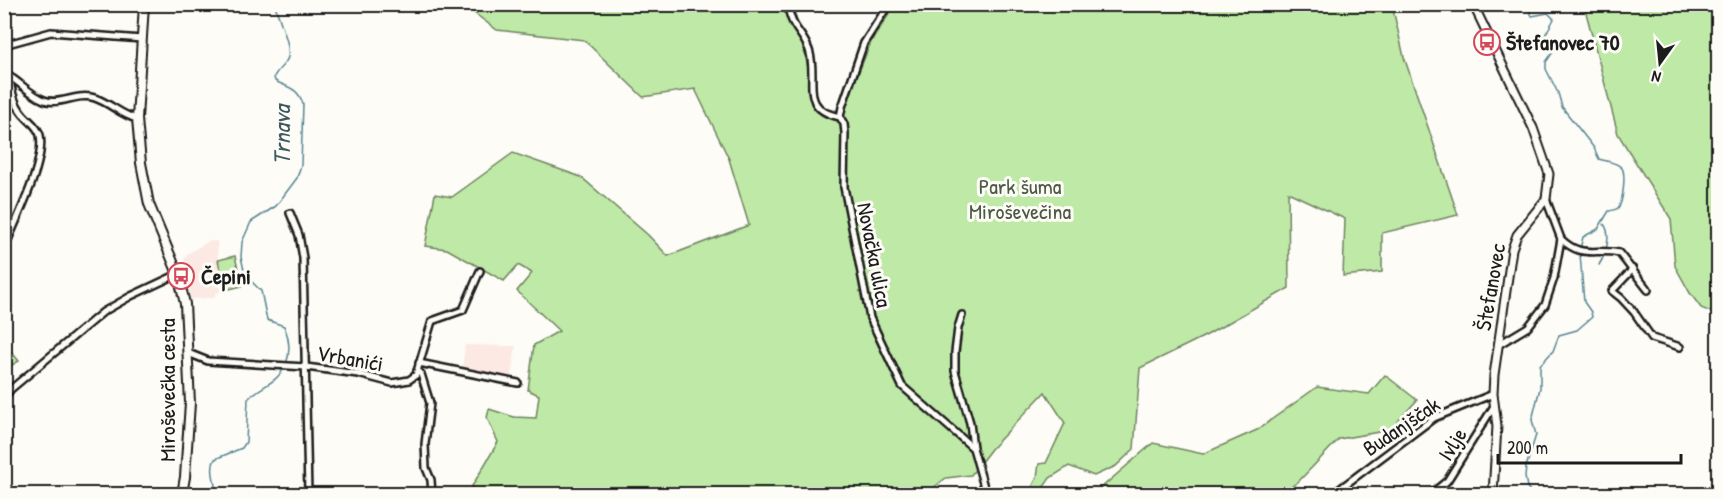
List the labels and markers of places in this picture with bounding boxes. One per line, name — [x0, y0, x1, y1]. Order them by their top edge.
bus stop icon: Štefanovec 70 — [1472, 27, 1502, 57]
place label: Štefanovec 70 — [1506, 27, 1620, 57]
bus stop icon: Čepini — [166, 261, 196, 291]
place label: Čepini — [201, 261, 251, 292]

